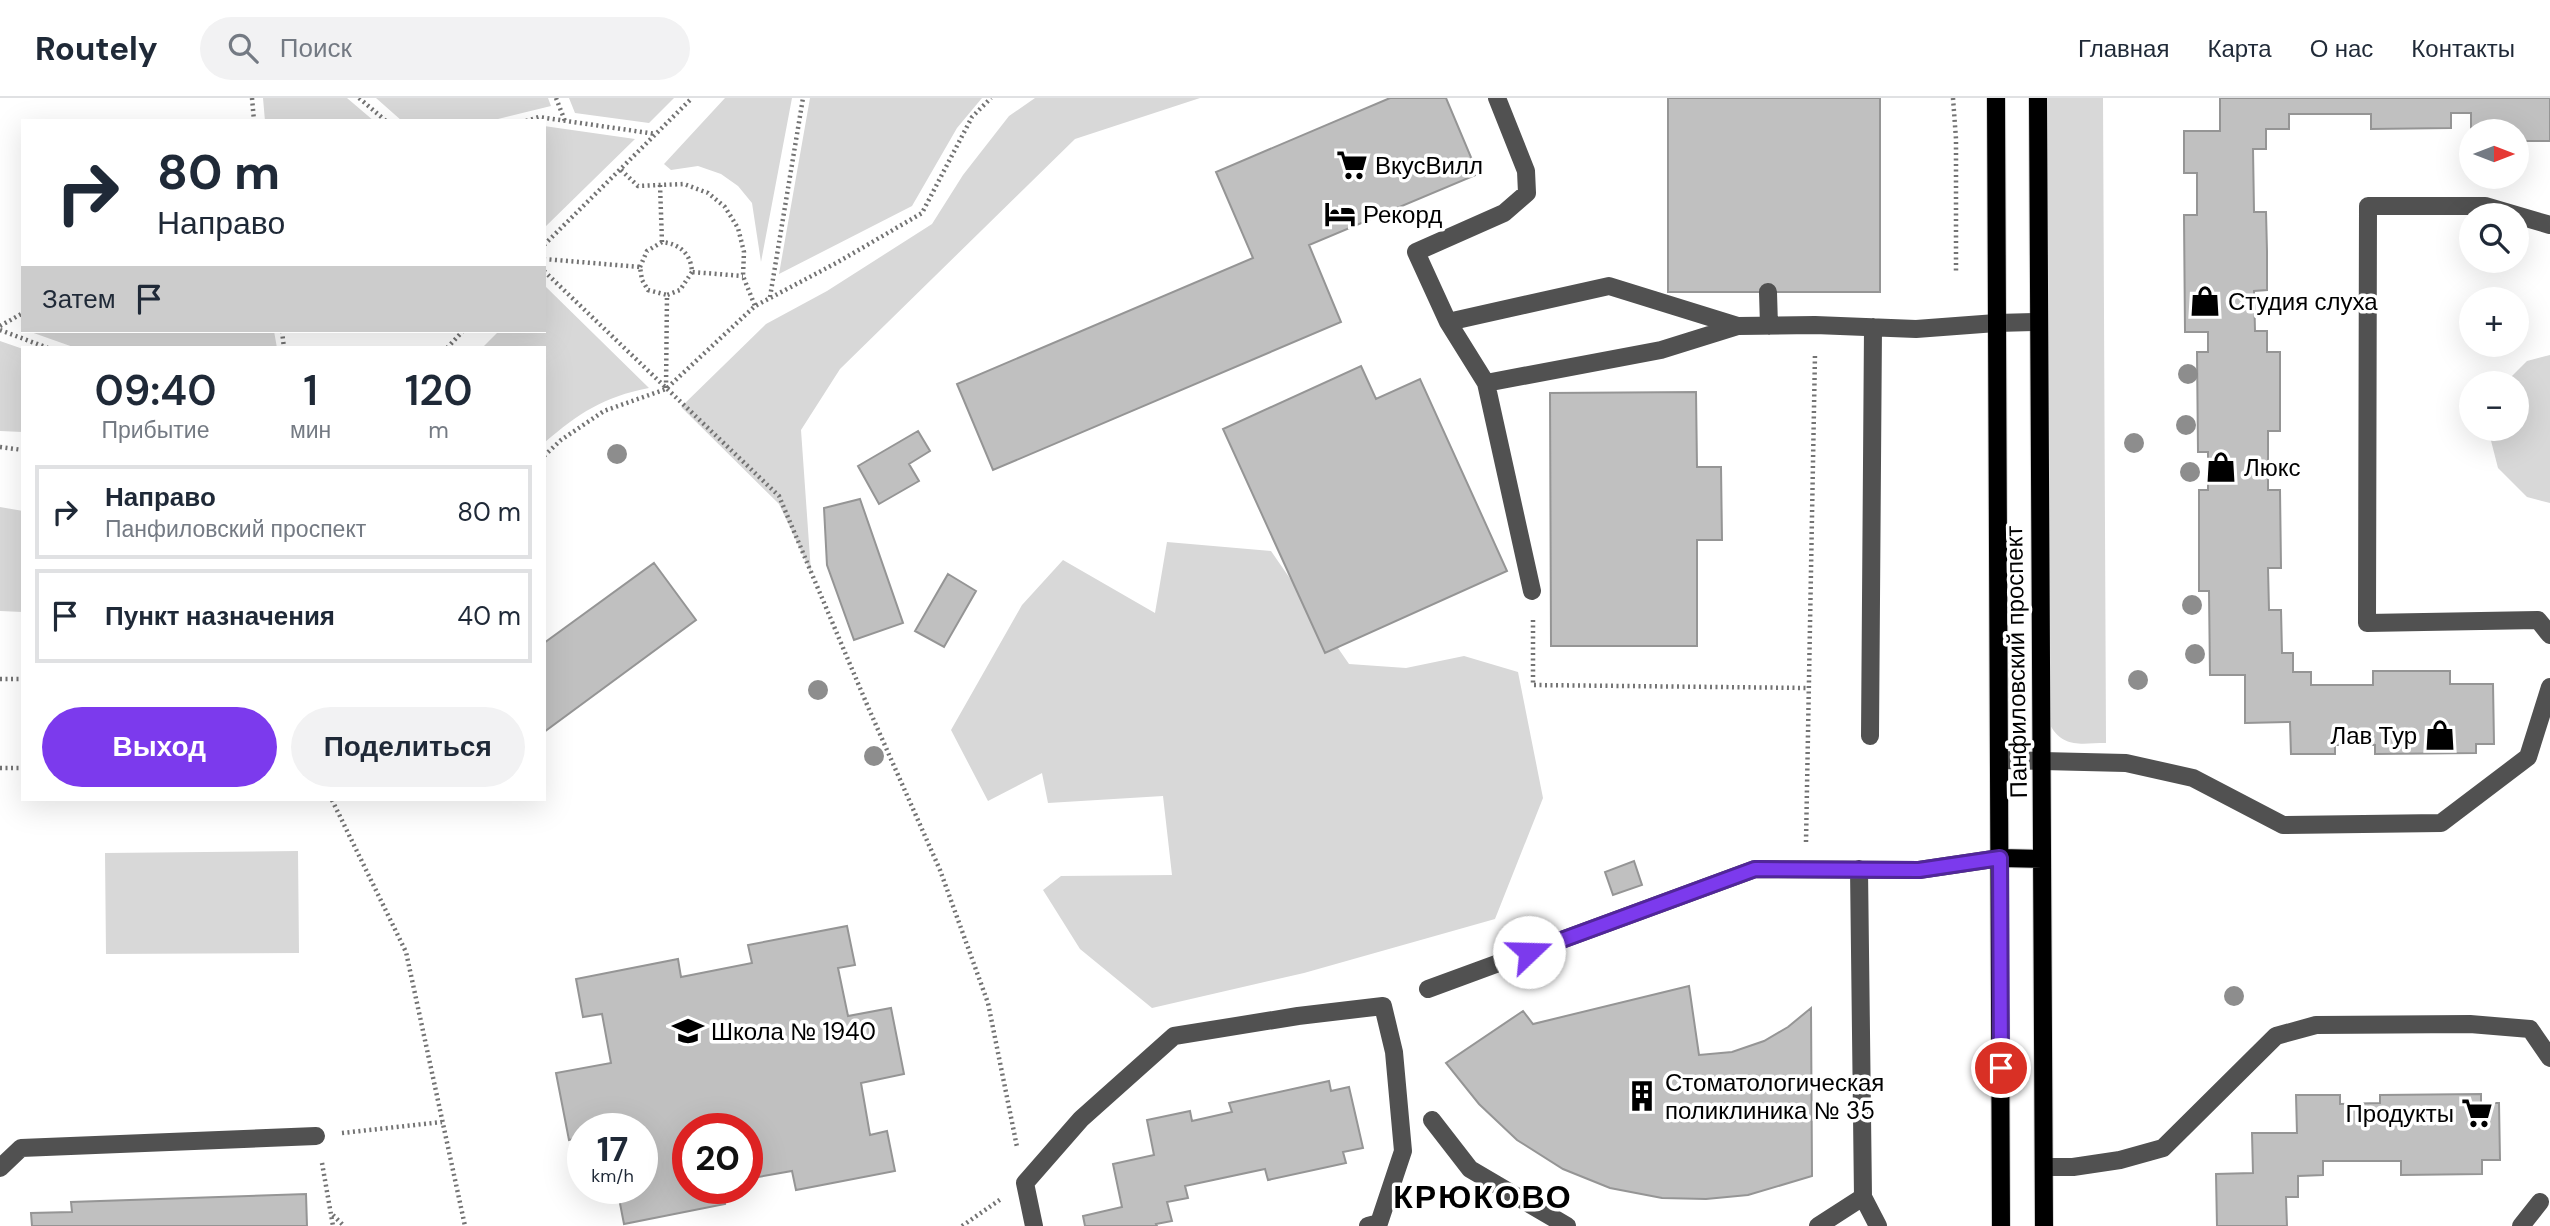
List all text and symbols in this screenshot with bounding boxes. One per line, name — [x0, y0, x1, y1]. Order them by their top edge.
search box — [200, 17, 690, 80]
text: Routely — [35, 27, 158, 70]
icon: search — [224, 29, 262, 67]
text: Поиск — [280, 31, 352, 65]
text: Главная — [2078, 33, 2169, 64]
text: Карта — [2207, 33, 2272, 64]
text: О нас — [2310, 33, 2373, 64]
text: Контакты — [2411, 33, 2515, 64]
north arrow — [2459, 119, 2529, 189]
map controls — [2459, 119, 2529, 441]
text: 80 m — [157, 140, 280, 204]
icon: right — [42, 147, 133, 238]
supermarket icon: ВкусВилл — [1335, 148, 1369, 182]
place label: ВкусВилл — [1375, 150, 1483, 181]
hotel icon: Рекорд — [1323, 197, 1357, 231]
place label: Рекорд — [1363, 199, 1442, 230]
text: Направо — [157, 202, 285, 244]
button: search — [2459, 203, 2529, 273]
icon: arrive — [130, 280, 168, 318]
text: Затем — [42, 282, 116, 316]
shop icon: Студия слуха — [2188, 284, 2222, 318]
place label: Студия слуха — [2228, 286, 2378, 317]
button: + — [2459, 287, 2529, 357]
text: 09:40 — [94, 363, 216, 418]
text: 1 — [303, 363, 318, 418]
text: 120 — [405, 363, 473, 418]
button: − — [2459, 371, 2529, 441]
text: Прибытие — [101, 415, 209, 445]
text: мин — [290, 415, 331, 445]
text: m — [428, 415, 449, 445]
shop icon: Люкс — [2204, 450, 2238, 484]
place label: Люкс — [2244, 452, 2301, 483]
text: Направо — [105, 480, 216, 514]
icon: right — [46, 493, 84, 531]
text: 80 m — [457, 495, 521, 529]
text: Панфиловский проспект — [105, 514, 366, 544]
street label: Панфиловский проспект — [1998, 525, 2034, 799]
icon: arrive — [46, 597, 84, 635]
text: Пункт назначения — [105, 599, 335, 633]
text: 40 m — [457, 599, 521, 633]
button: Выход — [42, 707, 277, 787]
button: Поделиться — [291, 707, 525, 787]
shop icon: Лав Тур — [2423, 718, 2457, 752]
place label: Лав Тур — [2330, 720, 2417, 751]
position arrow — [1492, 915, 1566, 989]
school or university icon: Школа № 1940 — [671, 1014, 705, 1048]
place label: Школа № 1940 — [711, 1016, 876, 1047]
pin — [1971, 1038, 2031, 1098]
icon: arrive — [1982, 1049, 2020, 1087]
place label: Стоматологическая поликлиника № 35 — [1665, 1067, 1884, 1126]
building icon: Стоматологическая поликлиника № 35 — [1625, 1079, 1659, 1113]
supermarket icon: Продукты — [2460, 1096, 2494, 1130]
place label: Продукты — [2346, 1098, 2454, 1129]
speed limit sign: 20 — [672, 1113, 763, 1204]
text: 17 — [597, 1126, 628, 1172]
text: km/h — [591, 1164, 634, 1188]
district label: КРЮКОВО — [1393, 1176, 1573, 1218]

